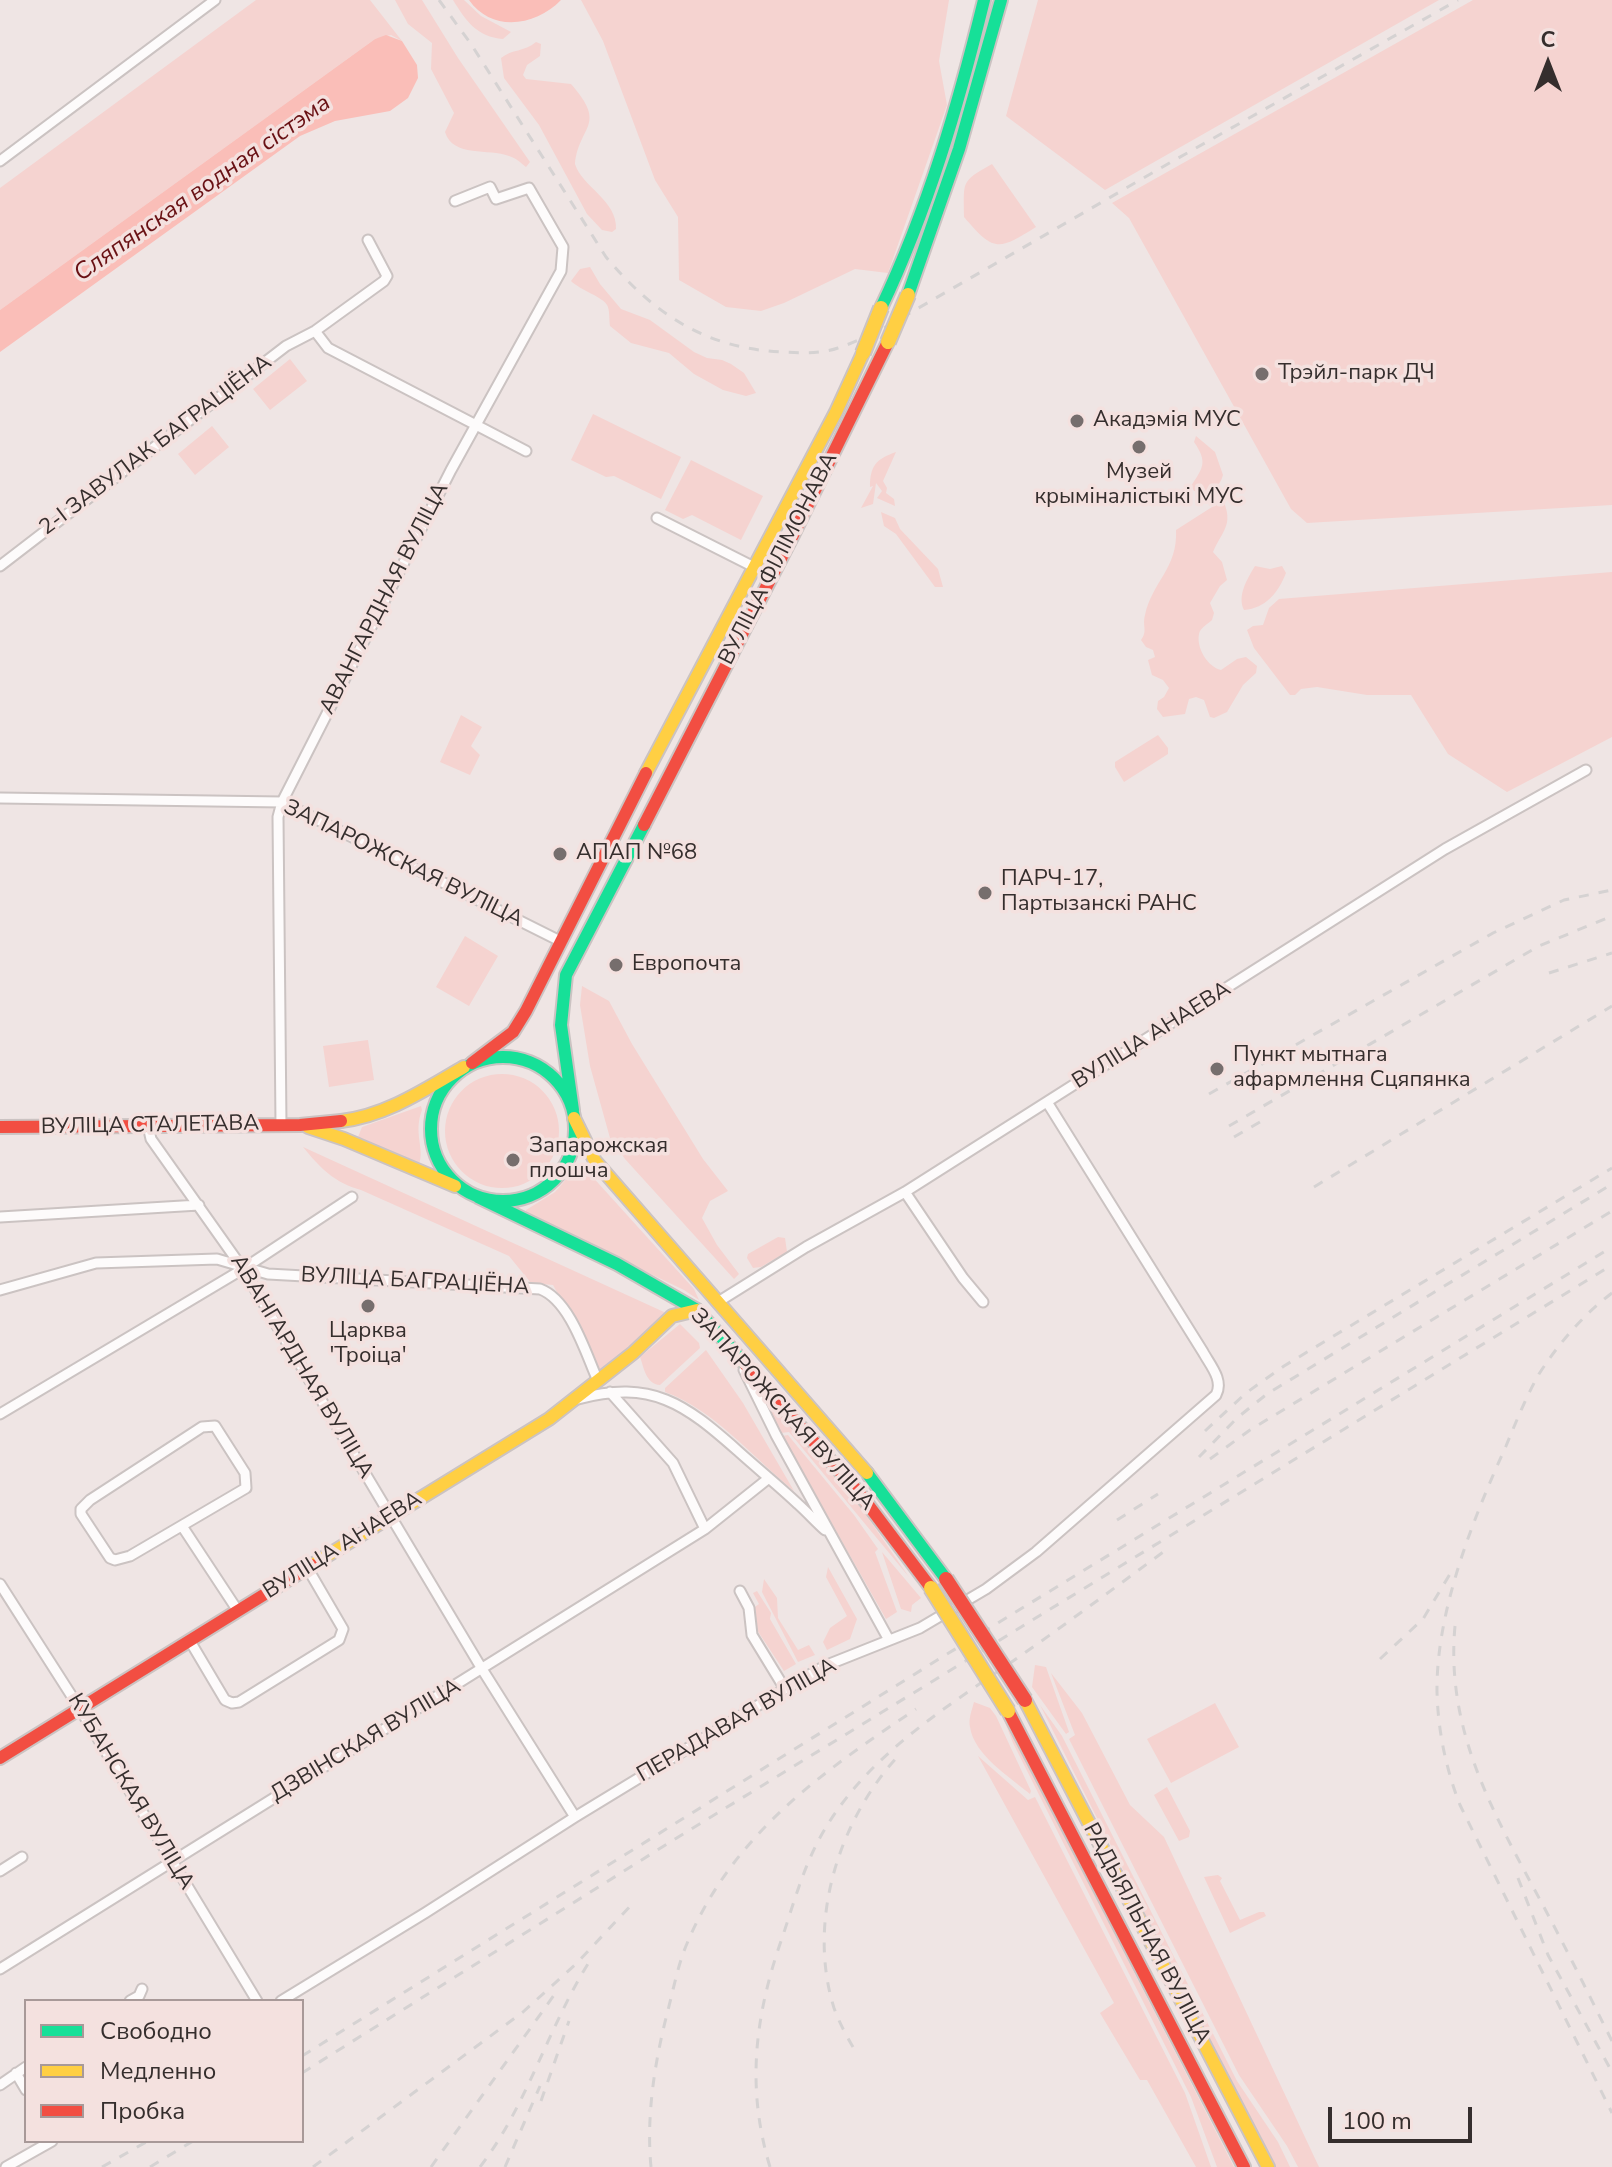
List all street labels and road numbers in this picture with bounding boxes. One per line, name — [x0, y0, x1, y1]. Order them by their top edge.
street label: 2-І ЗАВУЛАК БАГРАЦІЁНА — [35, 350, 277, 542]
street label: ВУЛІЦА ФІЛІМОНАВА — [714, 448, 844, 670]
street label: АВАНГАРДНАЯ ВУЛІЦА — [315, 479, 455, 719]
street label: ЗАПАРОЖСКАЯ ВУЛІЦА — [279, 794, 527, 934]
street label: ВУЛІЦА АНАЕВА — [1068, 977, 1236, 1095]
street label: ВУЛІЦА СТАЛЕТАВА — [41, 1111, 259, 1141]
street label: АВАНГАРДНАЯ ВУЛІЦА — [224, 1250, 378, 1484]
street label: ВУЛІЦА БАГРАЦІЁНА — [300, 1263, 530, 1301]
street label: ЗАПАРОЖСКАЯ ВУЛІЦА — [684, 1303, 880, 1517]
street label: ВУЛІЦА АНАЕВА — [259, 1487, 427, 1605]
street label: ПЕРАДАВАЯ ВУЛІЦА — [633, 1653, 841, 1789]
street label: ДЗВІНСКАЯ ВУЛІЦА — [266, 1674, 466, 1808]
street label: КУБАНСКАЯ ВУЛІЦА — [61, 1689, 199, 1895]
street label: РАДЫЯЛЬНАЯ ВУЛІЦА — [1076, 1819, 1216, 2049]

